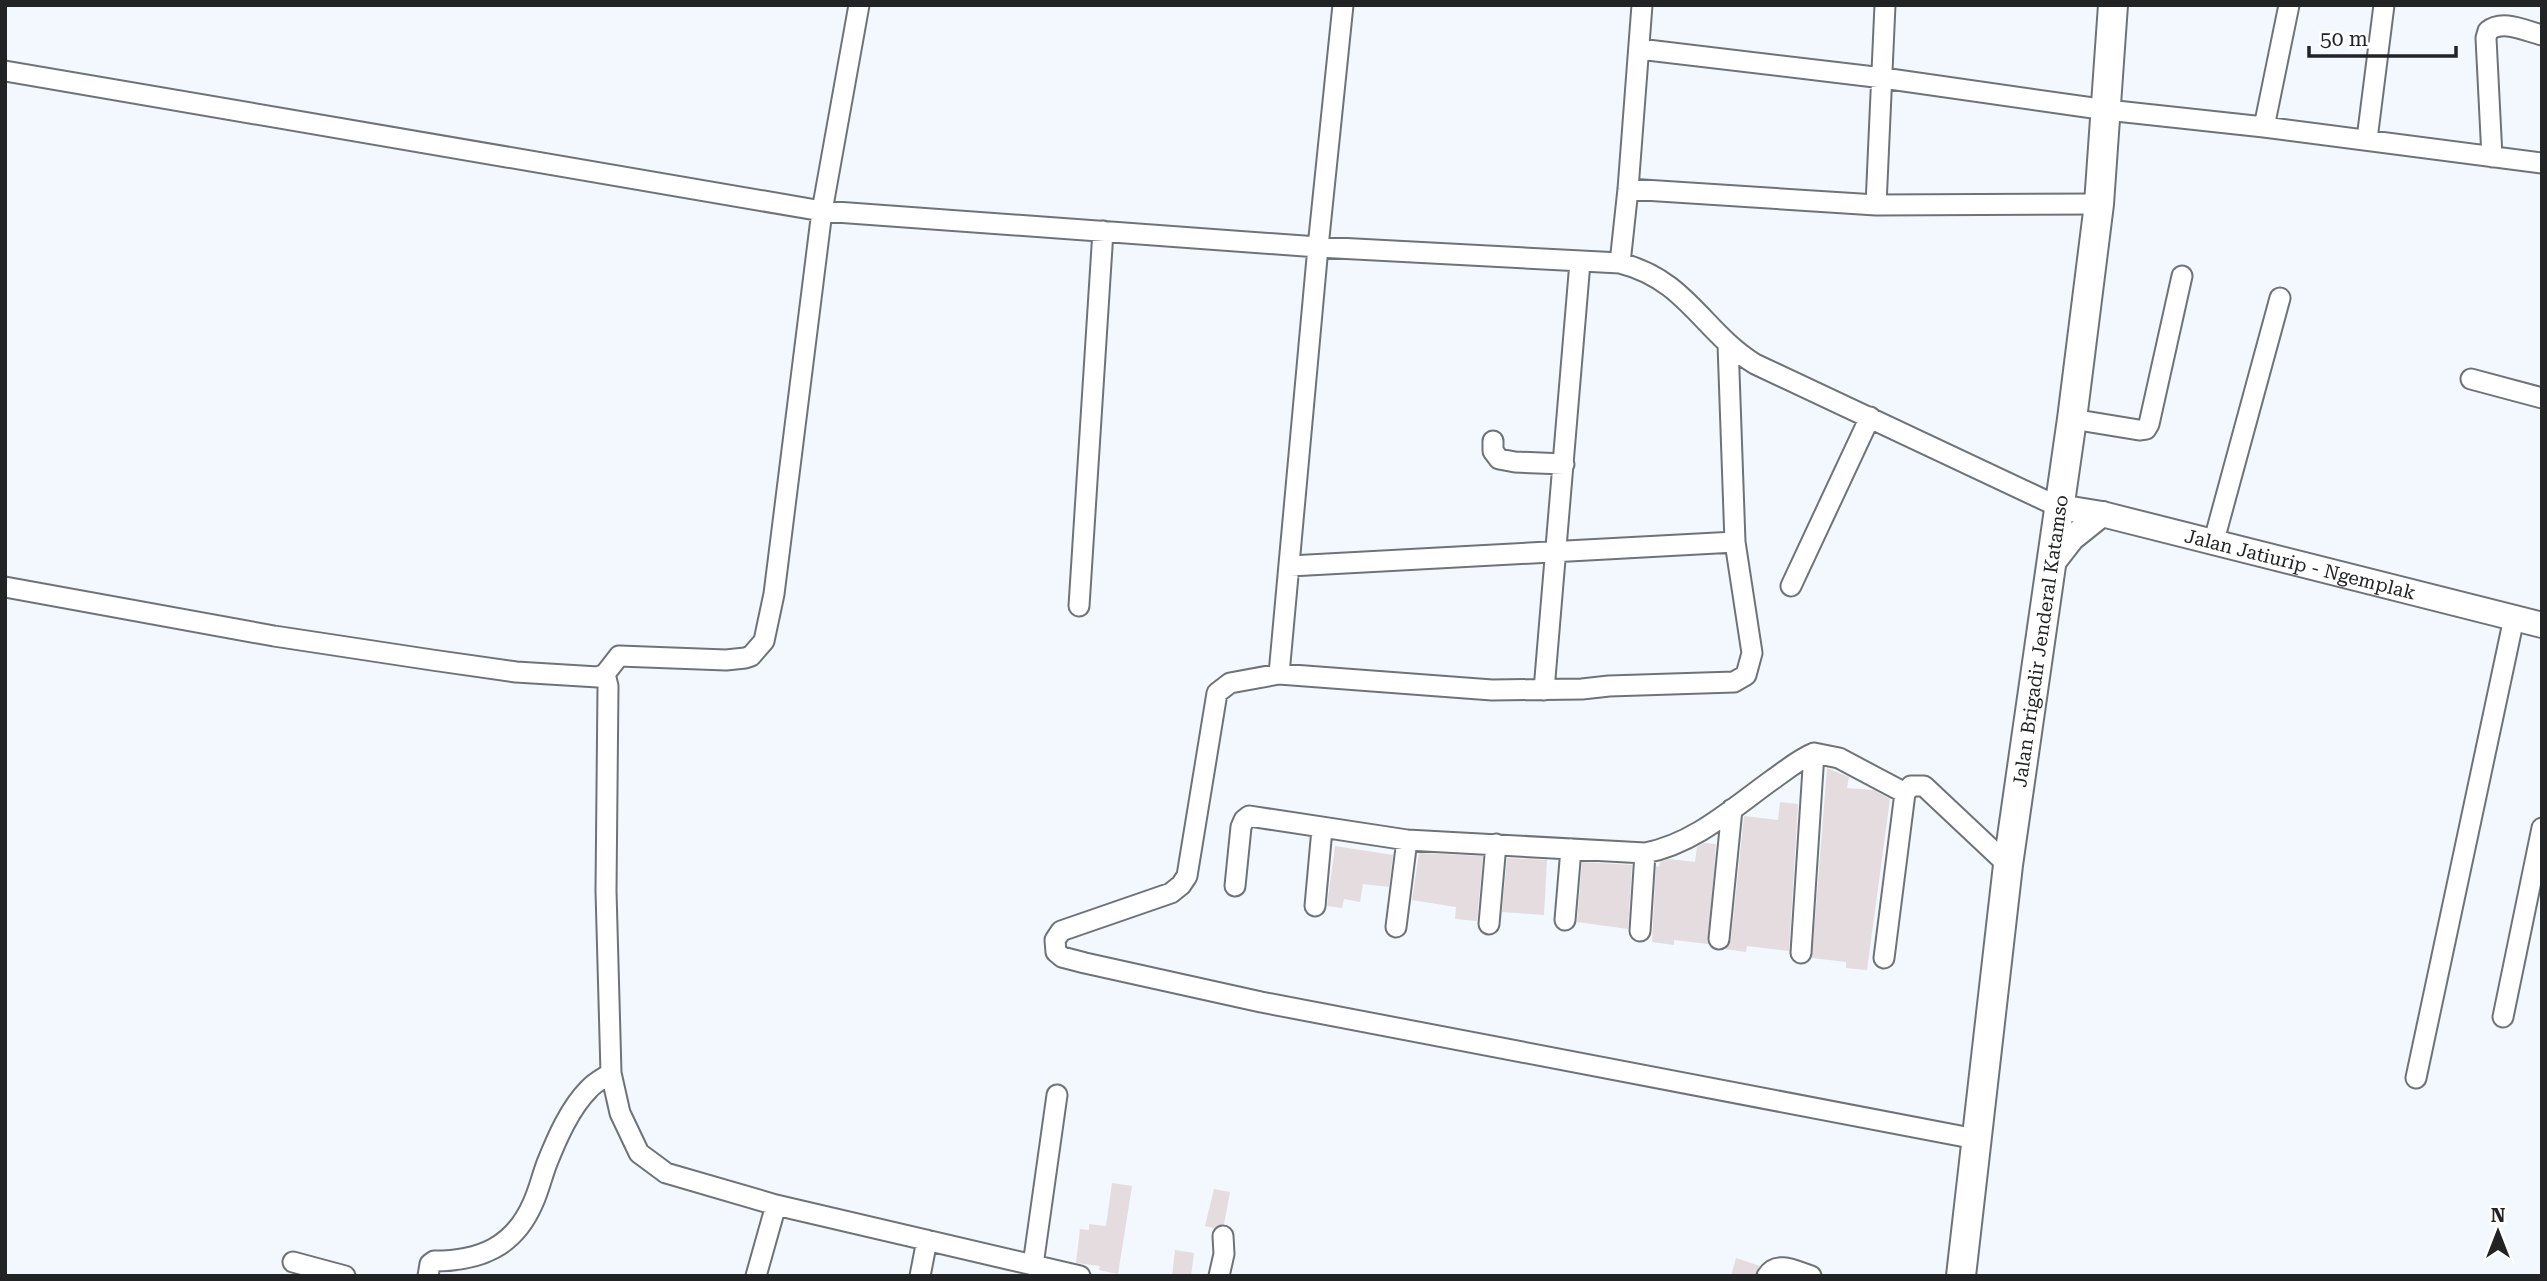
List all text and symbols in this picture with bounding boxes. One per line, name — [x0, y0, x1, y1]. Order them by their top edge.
scale bar — [2309, 14, 2456, 58]
text: 50 m — [2320, 27, 2368, 51]
street label: Jalan Brigadir Jenderal Katamso — [2008, 493, 2073, 789]
street label: Jalan Jatiurip - Ngemplak — [2182, 524, 2418, 605]
north arrow — [2463, 1197, 2533, 1267]
text: N — [2491, 1204, 2506, 1227]

